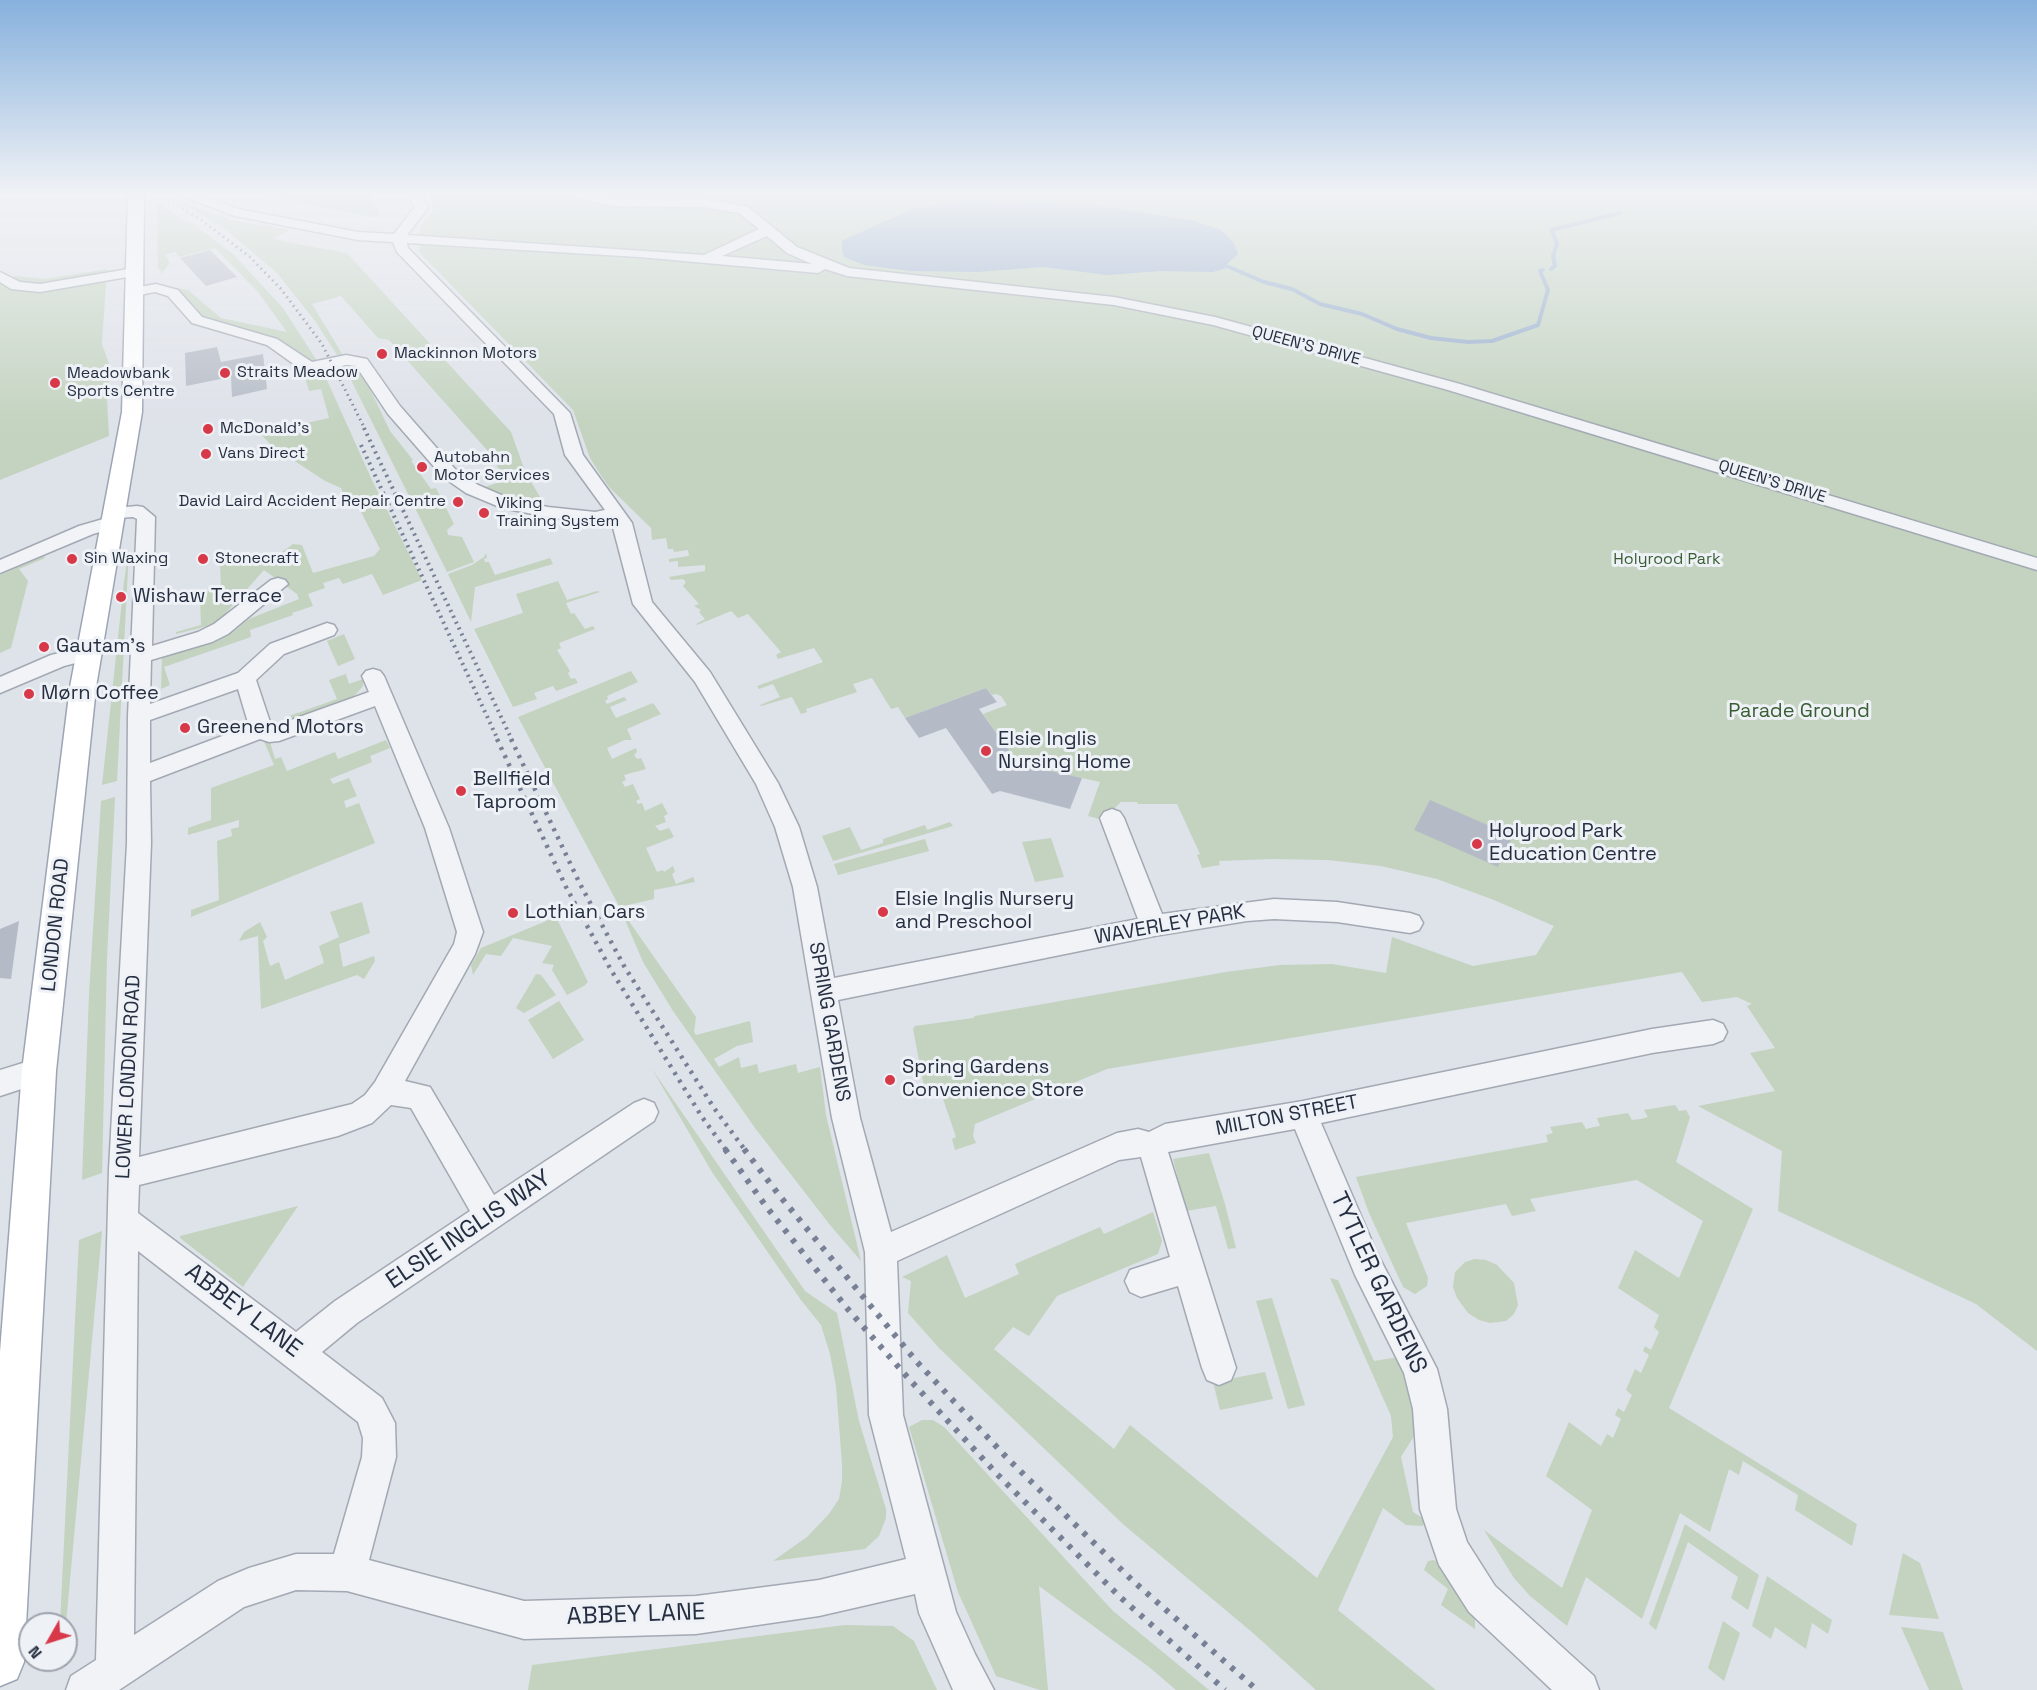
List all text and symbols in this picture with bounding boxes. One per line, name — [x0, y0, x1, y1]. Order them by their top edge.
street label: QUEEN'S DRIVE — [1250, 322, 1362, 370]
place label: Mackinnon Motors — [394, 344, 537, 364]
marker: Mackinnon Motors — [375, 347, 389, 361]
place label: Straits Meadow — [237, 363, 358, 383]
place label: Meadowbank Sports Centre — [67, 364, 175, 402]
marker: Straits Meadow — [218, 366, 232, 380]
marker: Meadowbank Sports Centre — [48, 376, 62, 390]
place label: McDonald's — [220, 419, 310, 439]
marker: McDonald's — [201, 422, 215, 436]
place label: Vans Direct — [218, 444, 305, 464]
marker: Vans Direct — [199, 447, 213, 461]
place label: Autobahn Motor Services — [434, 448, 550, 486]
street label: QUEEN'S DRIVE — [1716, 457, 1828, 507]
marker: Autobahn Motor Services — [415, 460, 429, 474]
place label: David Laird Accident Repair Centre — [179, 492, 446, 512]
place label: Viking Training System — [496, 494, 619, 532]
marker: David Laird Accident Repair Centre — [451, 495, 465, 509]
marker: Viking Training System — [477, 506, 491, 520]
place label: Sin Waxing — [84, 549, 168, 569]
place label: Stonecraft — [215, 549, 299, 569]
park label: Holyrood Park — [1613, 550, 1721, 570]
marker: Sin Waxing — [65, 552, 79, 566]
marker: Stonecraft — [196, 552, 210, 566]
place label: Wishaw Terrace — [133, 585, 282, 609]
marker: Wishaw Terrace — [114, 590, 128, 604]
place label: Gautam's — [56, 635, 145, 659]
marker: Gautam's — [37, 640, 51, 654]
place label: Mørn Coffee — [41, 682, 159, 706]
marker: Mørn Coffee — [22, 687, 36, 701]
park label: Parade Ground — [1728, 700, 1870, 724]
place label: Greenend Motors — [197, 716, 364, 740]
marker: Greenend Motors — [178, 721, 192, 735]
place label: Elsie Inglis Nursing Home — [998, 728, 1131, 775]
marker: Elsie Inglis Nursing Home — [979, 744, 993, 758]
place label: Bellfield Taproom — [473, 768, 556, 815]
marker: Bellfield Taproom — [454, 784, 468, 798]
place label: Holyrood Park Education Centre — [1489, 820, 1657, 867]
marker: Holyrood Park Education Centre — [1470, 837, 1484, 851]
street label: LONDON ROAD — [37, 857, 75, 993]
place label: Elsie Inglis Nursery and Preschool — [895, 888, 1074, 935]
street label: WAVERLEY PARK — [1093, 900, 1247, 950]
place label: Lothian Cars — [525, 901, 645, 925]
marker: Elsie Inglis Nursery and Preschool — [876, 905, 890, 919]
marker: Lothian Cars — [506, 906, 520, 920]
street label: SPRING GARDENS — [803, 940, 855, 1104]
street label: LOWER LONDON ROAD — [112, 974, 146, 1180]
place label: Spring Gardens Convenience Store — [902, 1056, 1084, 1103]
marker: Spring Gardens Convenience Store — [883, 1073, 897, 1087]
street label: MILTON STREET — [1214, 1090, 1360, 1142]
street label: ELSIE INGLIS WAY — [381, 1164, 557, 1296]
street label: TYTLER GARDENS — [1323, 1188, 1433, 1378]
street label: ABBEY LANE — [179, 1258, 307, 1364]
street label: ABBEY LANE — [566, 1598, 706, 1632]
north arrow — [18, 1612, 78, 1672]
text: N — [24, 1642, 47, 1663]

